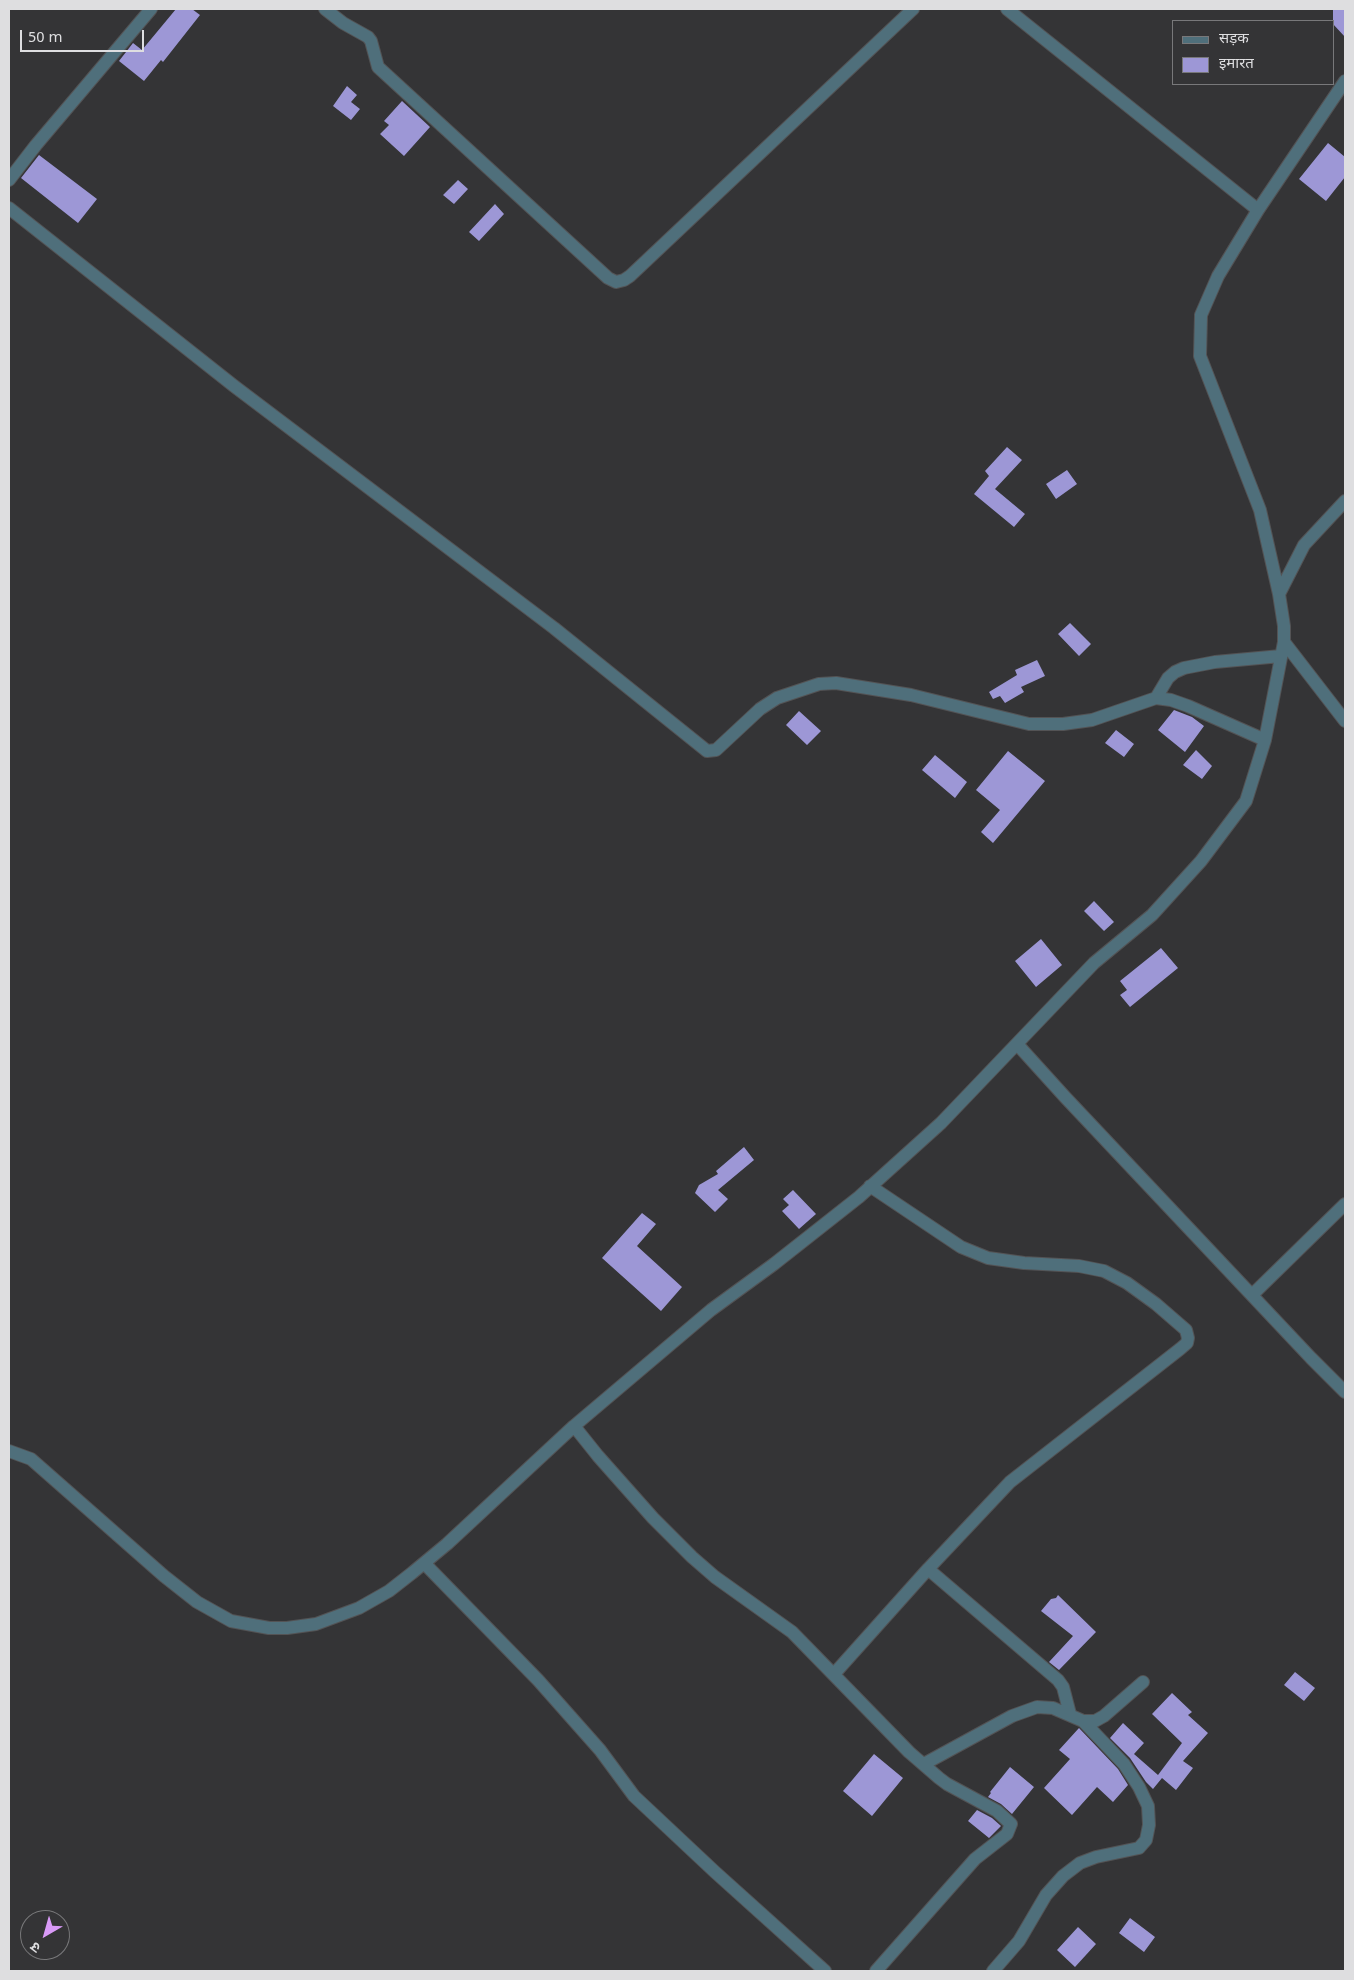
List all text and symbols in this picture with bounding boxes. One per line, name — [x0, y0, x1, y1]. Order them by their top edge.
scale bar — [22, 20, 146, 52]
legend — [1172, 20, 1334, 85]
text: 50 m — [28, 29, 62, 48]
text: सड़क — [1219, 30, 1249, 49]
text: इमारत — [1219, 55, 1254, 74]
north arrow — [20, 1910, 70, 1960]
text: उ — [27, 1936, 45, 1956]

